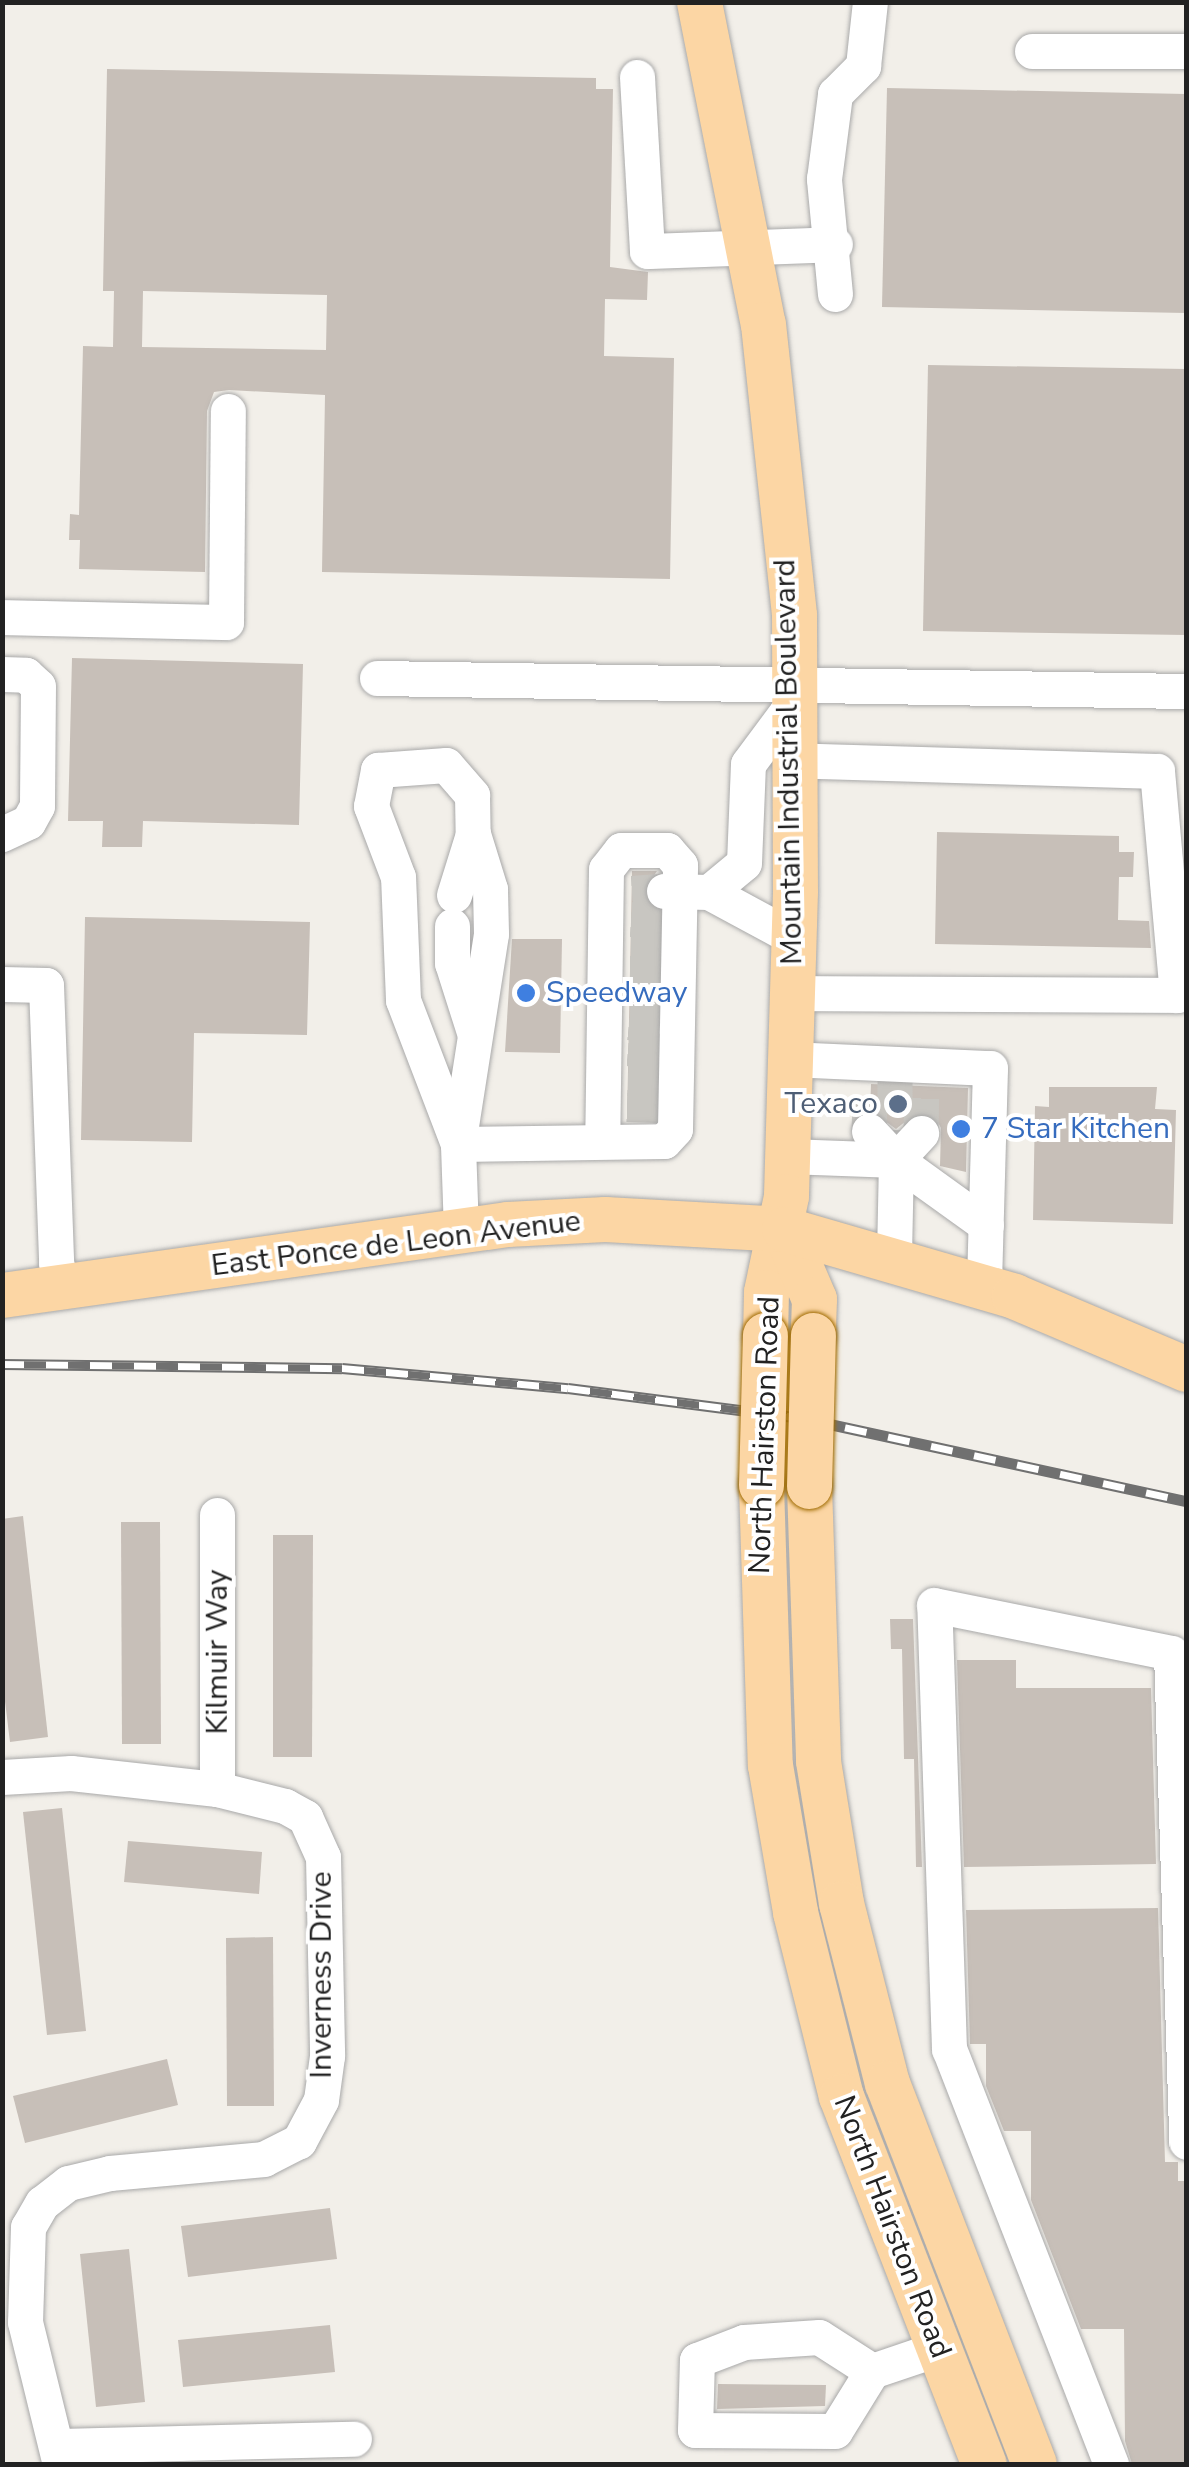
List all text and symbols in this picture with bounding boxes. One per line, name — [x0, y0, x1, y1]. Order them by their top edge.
street label: Mountain Industrial Boulevard — [767, 559, 811, 965]
place label: Speedway — [546, 975, 687, 1011]
marker: Speedway — [515, 982, 537, 1004]
place label: Texaco — [785, 1086, 878, 1122]
marker: Texaco — [887, 1093, 909, 1115]
place label: 7 Star Kitchen — [981, 1111, 1170, 1147]
marker: 7 Star Kitchen — [950, 1118, 972, 1140]
street label: East Ponce de Leon Avenue — [209, 1203, 583, 1285]
street label: North Hairston Road — [742, 1296, 788, 1574]
street label: Kilmuir Way — [200, 1570, 236, 1734]
street label: Inverness Drive — [304, 1871, 340, 2079]
street label: North Hairston Road — [825, 2091, 959, 2363]

